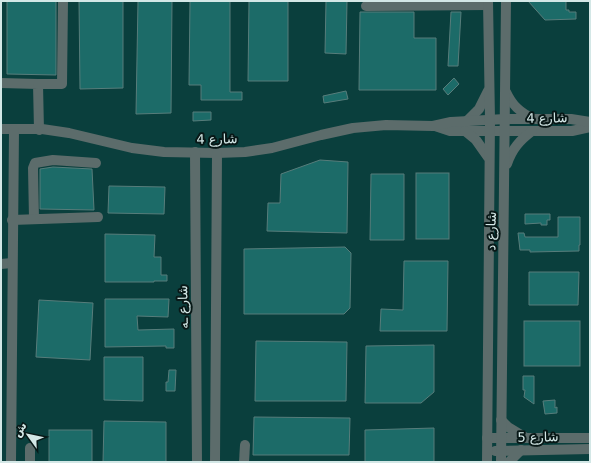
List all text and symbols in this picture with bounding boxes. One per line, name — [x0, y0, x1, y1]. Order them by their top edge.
street label: شارع 4 — [526, 110, 568, 127]
street label: شارع 4 — [196, 131, 238, 148]
street label: شارع د — [483, 211, 500, 251]
street label: شارع ـه — [175, 285, 192, 329]
north arrow — [8, 415, 48, 455]
text: ش — [10, 420, 30, 440]
street label: شارع 5 — [517, 429, 559, 446]

